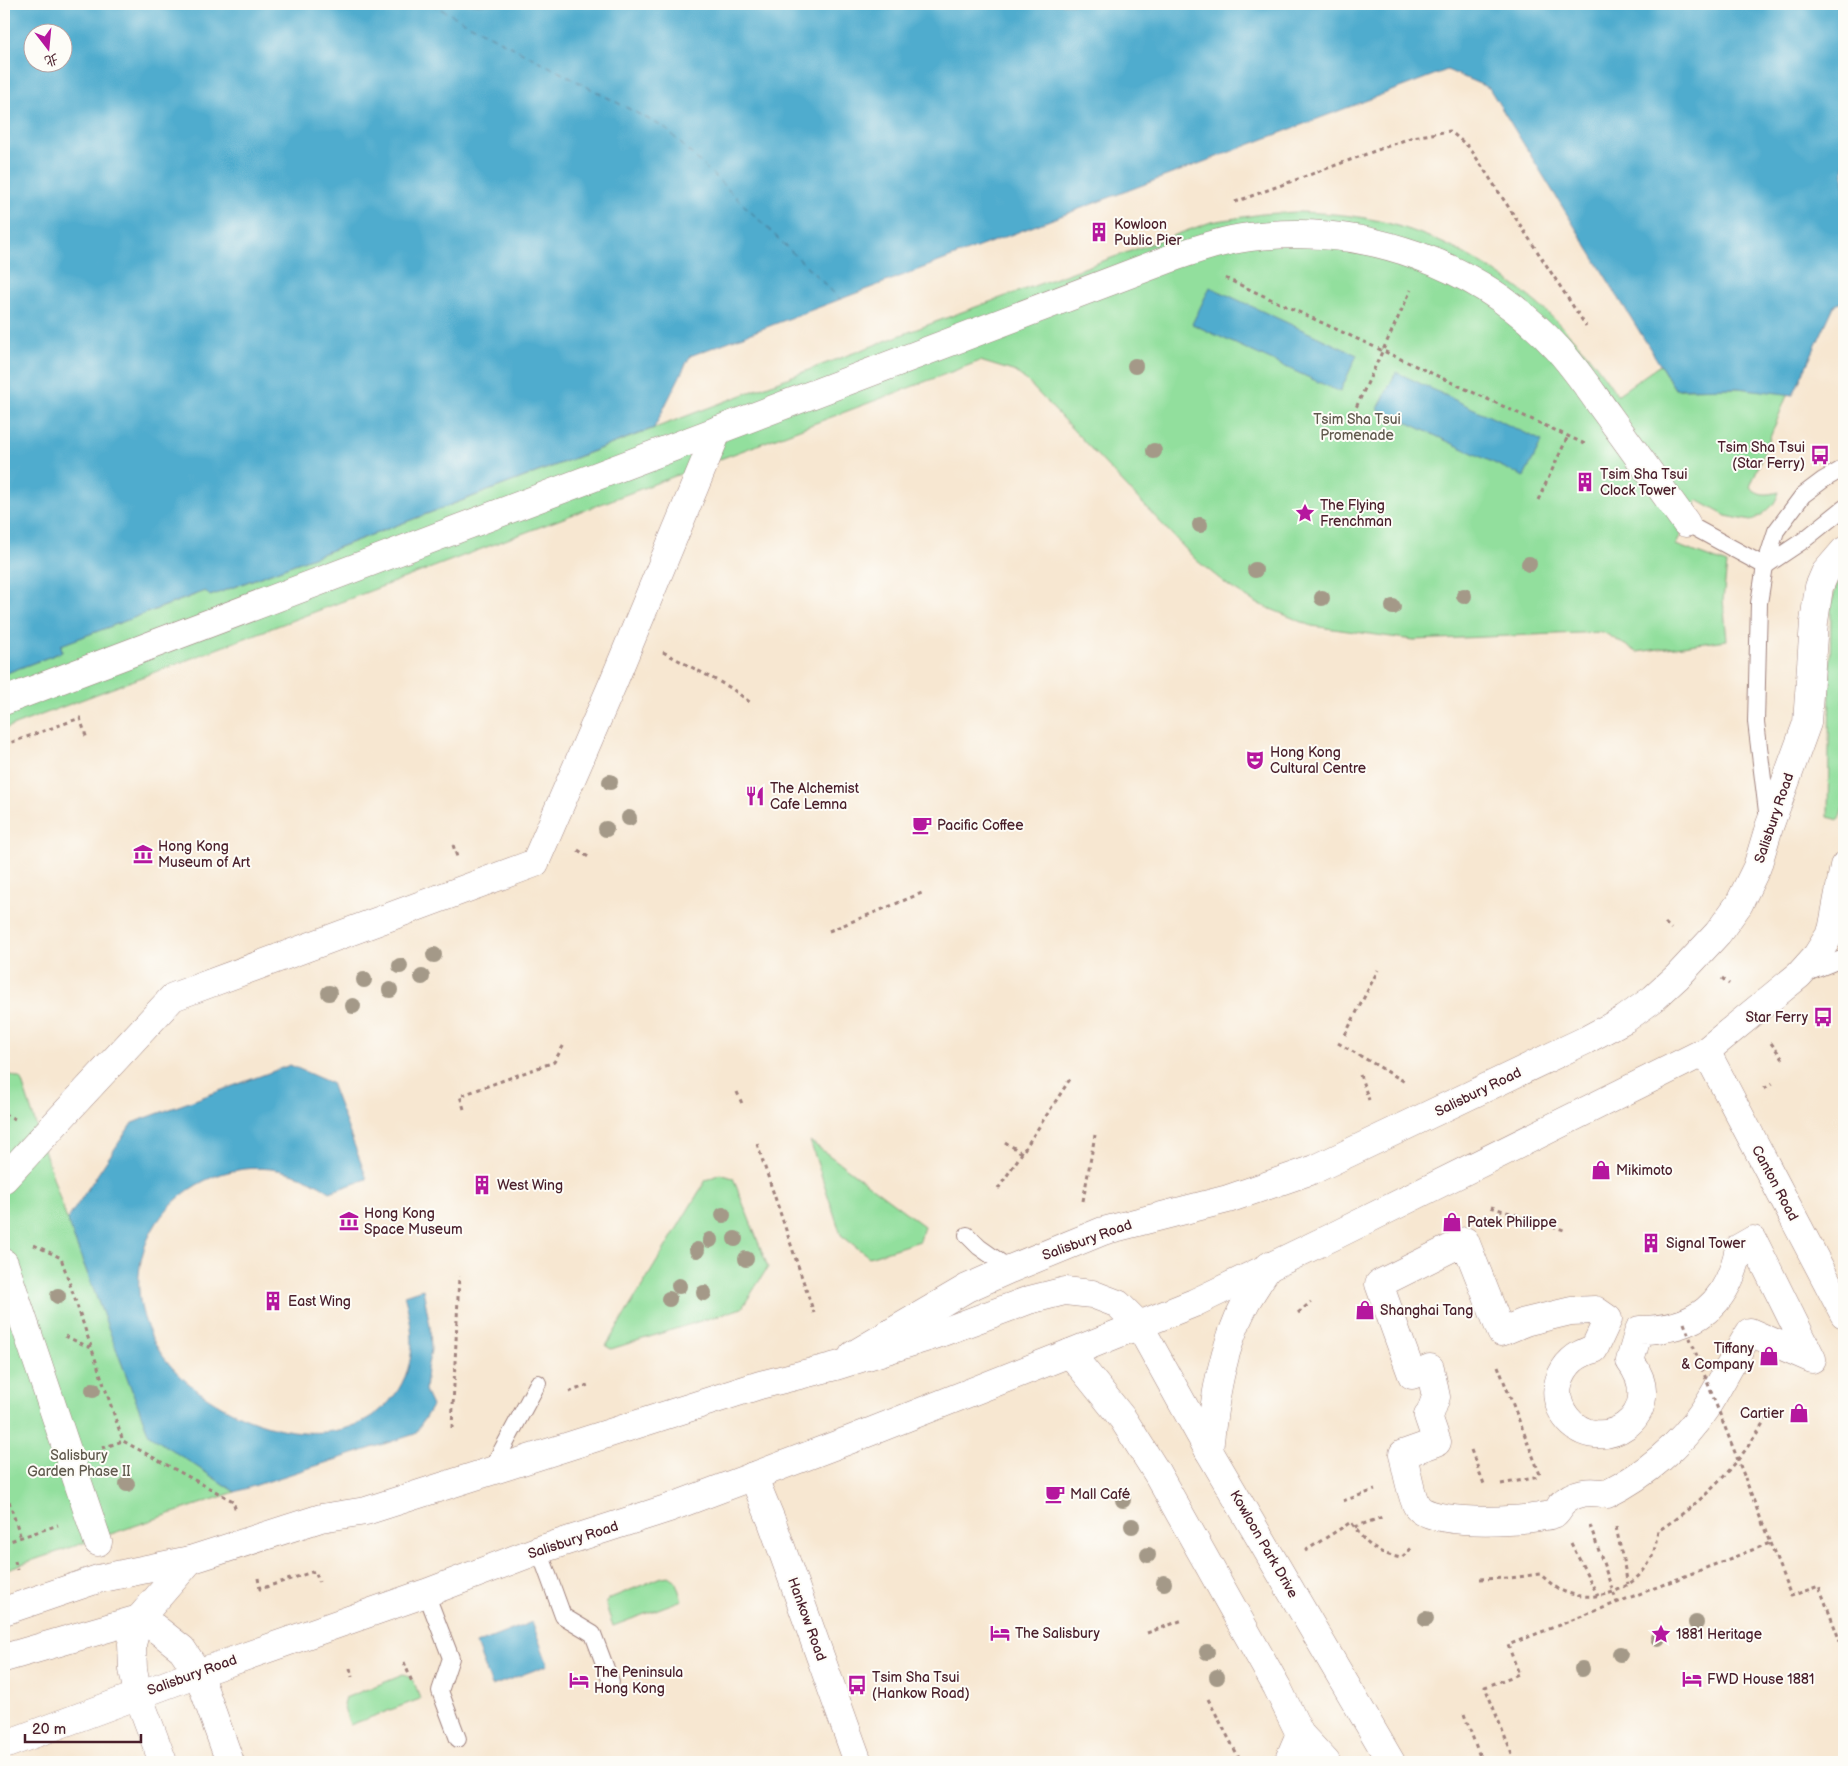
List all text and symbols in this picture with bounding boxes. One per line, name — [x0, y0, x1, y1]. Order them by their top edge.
north arrow — [22, 22, 72, 72]
text: 北 — [42, 50, 61, 70]
place label: Kowloon Public Pier — [1114, 216, 1182, 249]
building icon: Kowloon Public Pier — [1088, 221, 1110, 243]
park label: Tsim Sha Tsui Promenade — [1313, 411, 1401, 444]
place label: Tsim Sha Tsui (Star Ferry) — [1717, 439, 1805, 472]
bus stop icon: Tsim Sha Tsui (Star Ferry) — [1809, 444, 1831, 466]
place label: Tsim Sha Tsui Clock Tower — [1600, 466, 1688, 499]
building icon: Tsim Sha Tsui Clock Tower — [1574, 471, 1596, 493]
place label: The Flying Frenchman — [1320, 497, 1392, 530]
place icon: The Flying Frenchman — [1294, 502, 1316, 524]
place label: Hong Kong Cultural Centre — [1270, 744, 1366, 777]
theatre icon: Hong Kong Cultural Centre — [1244, 749, 1266, 771]
street label: Salisbury Road — [1751, 771, 1797, 865]
place label: The Alchemist Cafe Lemna — [770, 780, 860, 813]
restaurant icon: The Alchemist Cafe Lemna — [744, 785, 766, 807]
cafe icon: Pacific Coffee — [911, 814, 933, 836]
place label: Pacific Coffee — [937, 817, 1023, 834]
place label: Hong Kong Museum of Art — [158, 838, 251, 871]
museum icon: Hong Kong Museum of Art — [132, 843, 154, 865]
bus stop icon: Star Ferry — [1812, 1006, 1834, 1028]
place label: Star Ferry — [1746, 1009, 1809, 1026]
street label: Salisbury Road — [1432, 1064, 1524, 1120]
street label: Canton Road — [1748, 1142, 1802, 1224]
shop icon: Mikimoto — [1590, 1159, 1612, 1181]
place label: Mikimoto — [1616, 1162, 1673, 1179]
building icon: West Wing — [471, 1174, 493, 1196]
place label: West Wing — [497, 1177, 563, 1194]
place label: Hong Kong Space Museum — [364, 1205, 463, 1238]
museum icon: Hong Kong Space Museum — [338, 1210, 360, 1232]
shop icon: Patek Philippe — [1441, 1211, 1463, 1233]
place label: Patek Philippe — [1467, 1214, 1557, 1231]
street label: Salisbury Road — [1040, 1216, 1134, 1264]
building icon: Signal Tower — [1640, 1232, 1662, 1254]
place label: Signal Tower — [1666, 1235, 1747, 1252]
building icon: East Wing — [262, 1290, 284, 1312]
place label: East Wing — [288, 1293, 351, 1310]
shop icon: Shanghai Tang — [1354, 1299, 1376, 1321]
place label: Shanghai Tang — [1380, 1302, 1473, 1319]
place label: Tiffany & Company — [1681, 1340, 1755, 1373]
shop icon: Tiffany & Company — [1758, 1345, 1780, 1367]
shop icon: Cartier — [1788, 1402, 1810, 1424]
place label: Cartier — [1740, 1405, 1785, 1422]
park label: Salisbury Garden Phase II — [27, 1447, 131, 1480]
cafe icon: Mall Café — [1044, 1483, 1066, 1505]
place label: Mall Café — [1070, 1486, 1131, 1503]
street label: Kowloon Park Drive — [1226, 1487, 1302, 1601]
street label: Salisbury Road — [526, 1517, 620, 1563]
street label: Hankow Road — [784, 1575, 830, 1663]
hotel icon: The Salisbury — [989, 1622, 1011, 1644]
place icon: 1881 Heritage — [1650, 1623, 1672, 1645]
place label: The Salisbury — [1015, 1625, 1101, 1642]
place label: 1881 Heritage — [1676, 1626, 1762, 1643]
street label: Salisbury Road — [145, 1651, 239, 1699]
place label: The Peninsula Hong Kong — [594, 1664, 683, 1697]
hotel icon: FWD House 1881 — [1681, 1668, 1703, 1690]
hotel icon: The Peninsula Hong Kong — [568, 1669, 590, 1691]
place label: Tsim Sha Tsui (Hankow Road) — [872, 1669, 970, 1702]
place label: FWD House 1881 — [1707, 1671, 1814, 1688]
bus stop icon: Tsim Sha Tsui (Hankow Road) — [846, 1674, 868, 1696]
scale bar — [25, 1711, 141, 1743]
text: 20 m — [32, 1720, 66, 1739]

